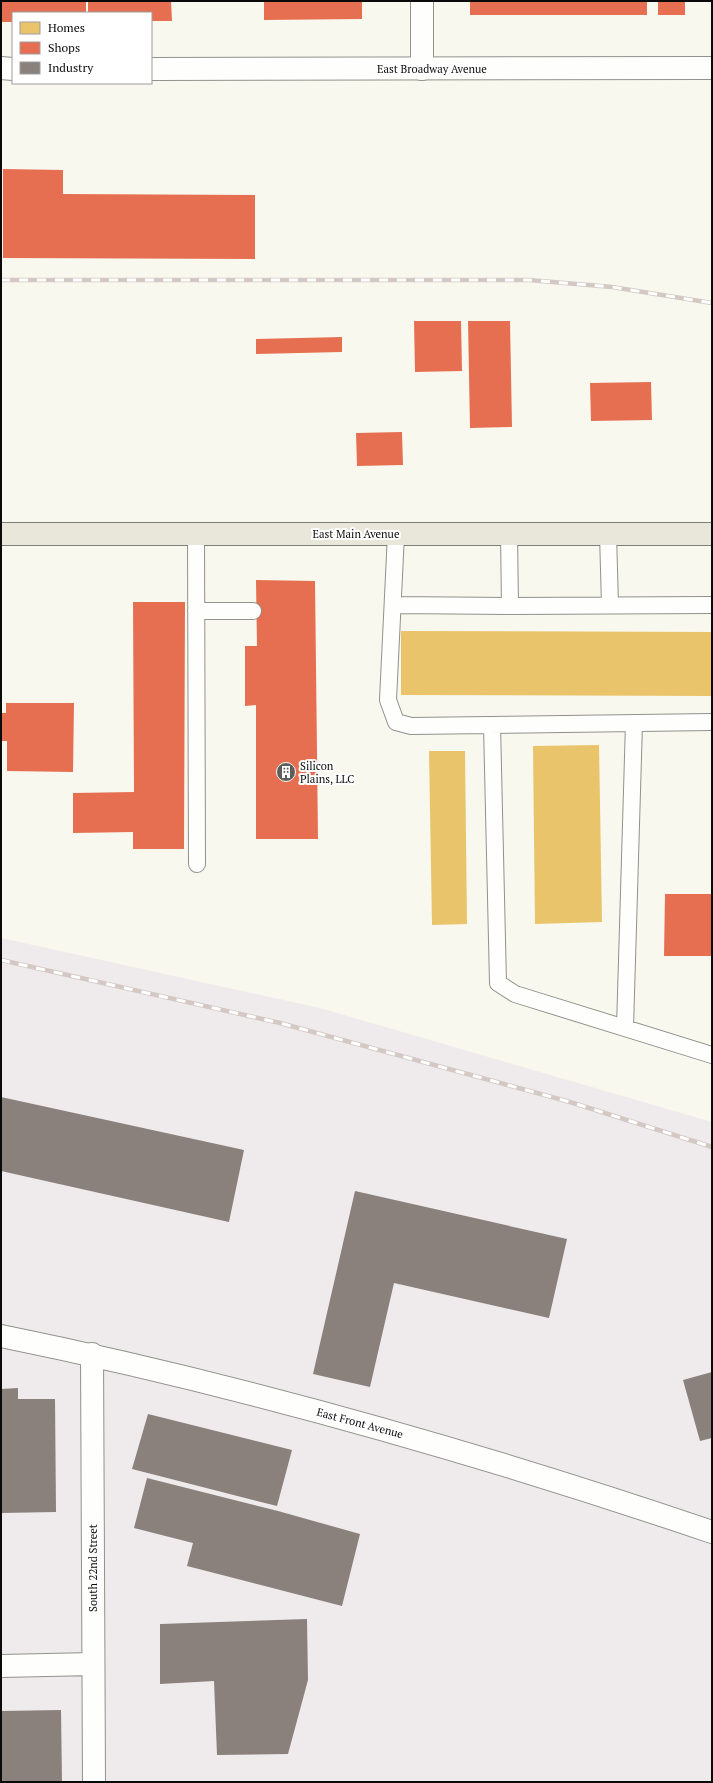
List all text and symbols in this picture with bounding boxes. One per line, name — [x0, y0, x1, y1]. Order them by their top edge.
legend — [12, 12, 152, 84]
text: Homes — [48, 20, 85, 35]
text: Shops — [48, 40, 80, 55]
text: Industry — [48, 60, 94, 75]
street label: East Broadway Avenue — [377, 62, 487, 76]
street label: East Main Avenue — [313, 527, 400, 541]
place label: Silicon Plains, LLC — [300, 759, 354, 786]
building icon: Silicon Plains, LLC — [275, 761, 297, 783]
street label: East Front Avenue — [315, 1405, 405, 1441]
street label: South 22nd Street — [86, 1524, 100, 1612]

